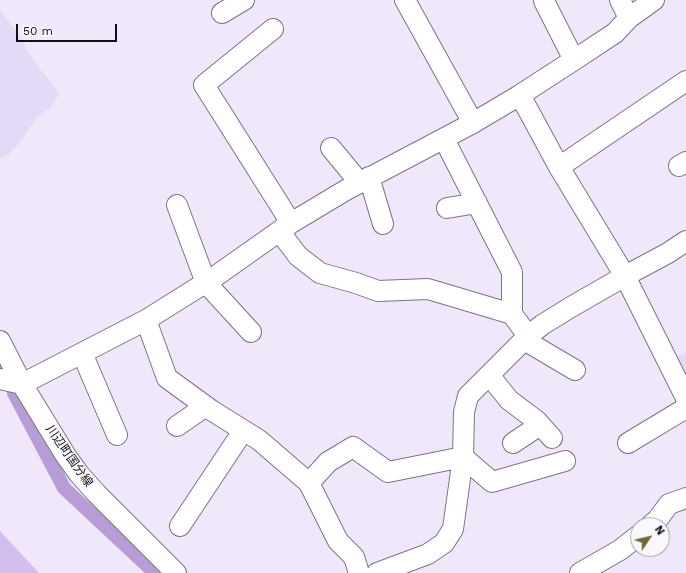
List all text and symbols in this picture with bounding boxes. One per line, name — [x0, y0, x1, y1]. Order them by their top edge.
scale bar — [18, 16, 119, 42]
text: 50 m — [23, 24, 53, 38]
street label: 川辺町国分線 — [42, 422, 96, 490]
north arrow — [630, 517, 670, 557]
text: N — [652, 523, 667, 537]

